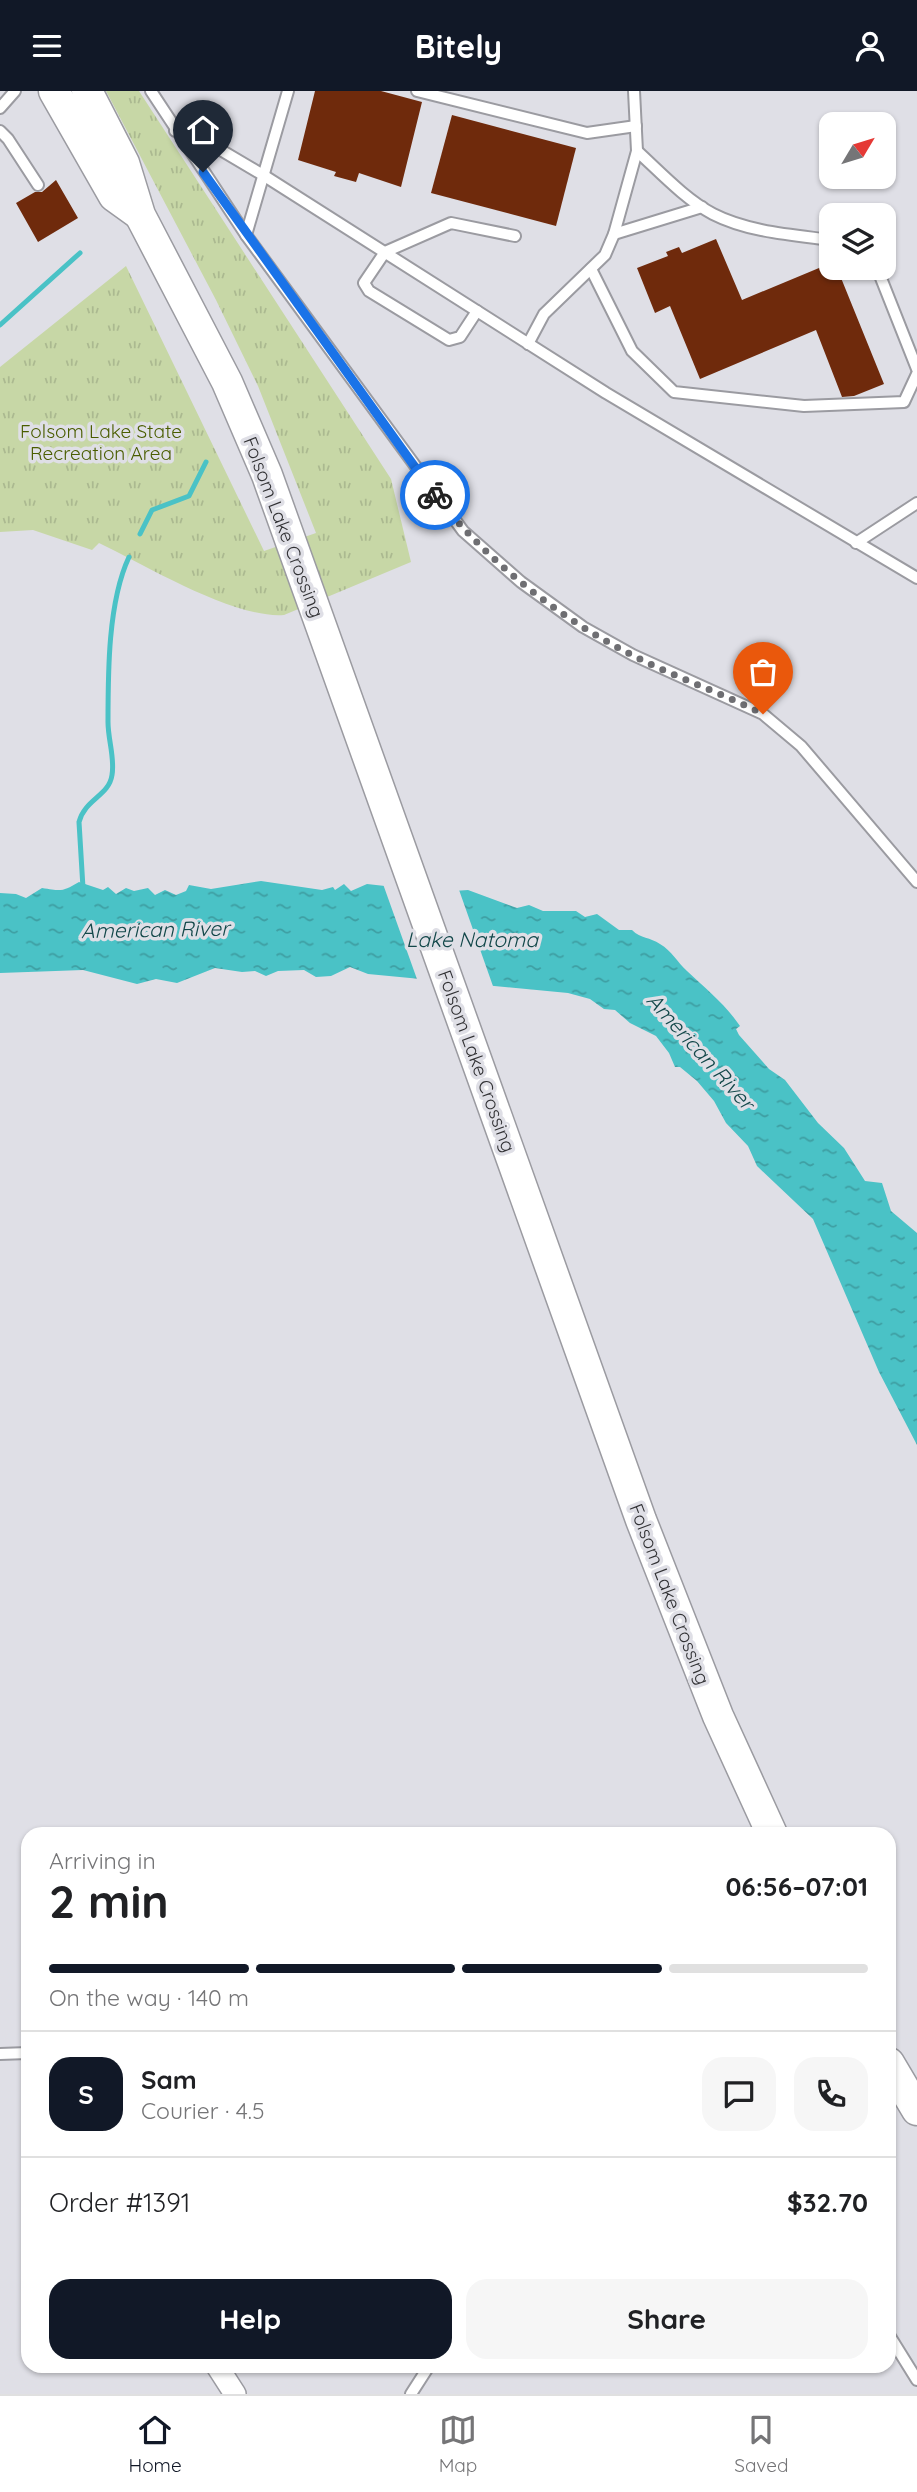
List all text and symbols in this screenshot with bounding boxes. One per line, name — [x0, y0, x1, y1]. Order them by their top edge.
text: Bitely — [415, 26, 502, 66]
icon: menu — [28, 27, 66, 65]
icon: person — [851, 27, 889, 65]
pin — [173, 100, 233, 172]
icon: home — [184, 111, 222, 149]
north arrow — [819, 112, 896, 189]
map controls — [819, 112, 896, 280]
button: layers — [819, 203, 896, 280]
park label: Folsom Lake State Recreation Area — [20, 419, 182, 465]
street label: Folsom Lake Crossing — [238, 433, 330, 621]
courier — [400, 460, 470, 530]
icon: bike — [416, 476, 454, 514]
pin — [733, 642, 793, 714]
icon: bag — [744, 653, 782, 691]
water label: American River — [81, 915, 232, 943]
water label: Lake Natoma — [406, 926, 539, 952]
street label: Folsom Lake Crossing — [433, 967, 521, 1155]
water label: American River — [642, 987, 762, 1117]
street label: Folsom Lake Crossing — [624, 1500, 716, 1688]
text: Arriving in — [49, 1846, 156, 1875]
text: 06:56–07:01 — [725, 1870, 868, 1903]
text: 2 min — [49, 1872, 169, 1930]
text: On the way · 140 m — [49, 1983, 249, 2012]
button: chat — [702, 2057, 776, 2131]
button: phone — [794, 2057, 868, 2131]
text: Sam — [141, 2063, 197, 2096]
text: S — [78, 2078, 94, 2111]
text: Courier · 4.5 — [141, 2096, 265, 2125]
text: Order #1391 — [49, 2186, 190, 2219]
text: $32.70 — [787, 2186, 868, 2219]
button: Help — [49, 2279, 452, 2359]
button: Share — [466, 2279, 868, 2359]
tab: Home — [128, 2411, 182, 2477]
tab: Map — [439, 2411, 477, 2477]
tab: Saved — [734, 2411, 789, 2477]

